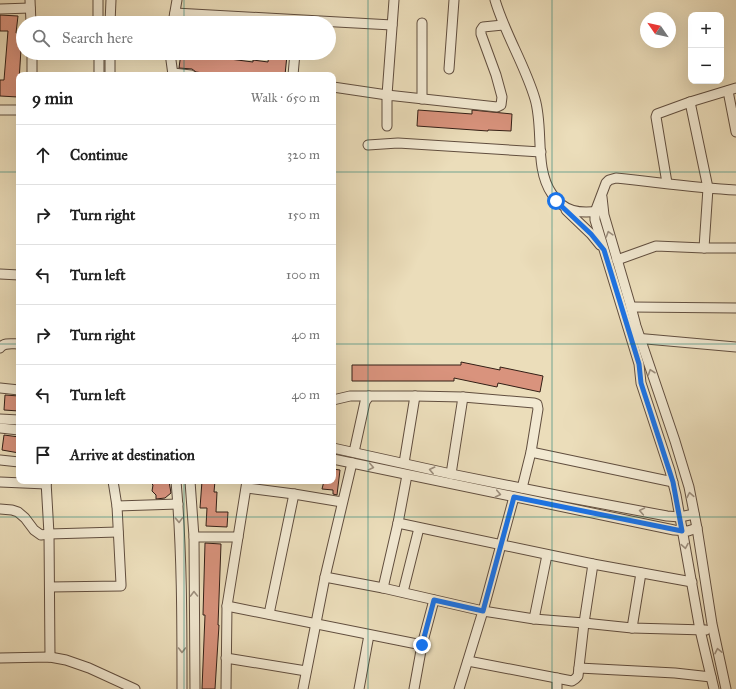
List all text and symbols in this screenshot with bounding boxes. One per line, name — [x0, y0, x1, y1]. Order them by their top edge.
north arrow — [640, 12, 676, 48]
map controls — [688, 12, 724, 84]
button: + — [688, 12, 724, 48]
search box — [16, 16, 336, 60]
icon: search — [30, 27, 52, 49]
text: Search here — [62, 29, 133, 47]
button: − — [688, 48, 724, 84]
text: 9 min — [32, 88, 73, 109]
text: Walk · 650 m — [251, 90, 320, 106]
icon: ahead — [32, 144, 54, 166]
text: Continue — [70, 146, 128, 164]
text: 320 m — [287, 147, 320, 163]
route start — [547, 192, 565, 210]
icon: right — [32, 204, 54, 226]
text: Turn right — [70, 206, 135, 224]
text: 150 m — [288, 207, 320, 223]
one-way arrow — [605, 231, 614, 238]
icon: left — [32, 264, 54, 286]
text: Turn left — [70, 266, 126, 284]
text: 100 m — [286, 267, 320, 283]
icon: right — [32, 324, 54, 346]
text: Turn right — [70, 326, 135, 344]
text: 40 m — [291, 327, 320, 343]
one-way arrow — [647, 368, 656, 375]
icon: left — [32, 384, 54, 406]
text: Turn left — [70, 386, 126, 404]
text: 40 m — [291, 387, 320, 403]
icon: arrive — [32, 444, 54, 466]
text: Arrive at destination — [70, 446, 195, 464]
one-way arrow — [368, 463, 374, 471]
one-way arrow — [429, 466, 435, 474]
one-way arrow — [495, 489, 502, 497]
one-way arrow — [687, 492, 695, 498]
one-way arrow — [639, 508, 645, 516]
one-way arrow — [174, 517, 183, 523]
one-way arrow — [680, 543, 689, 549]
one-way arrow — [190, 591, 198, 597]
route end — [413, 636, 431, 654]
one-way arrow — [178, 647, 186, 653]
one-way arrow — [714, 648, 722, 654]

